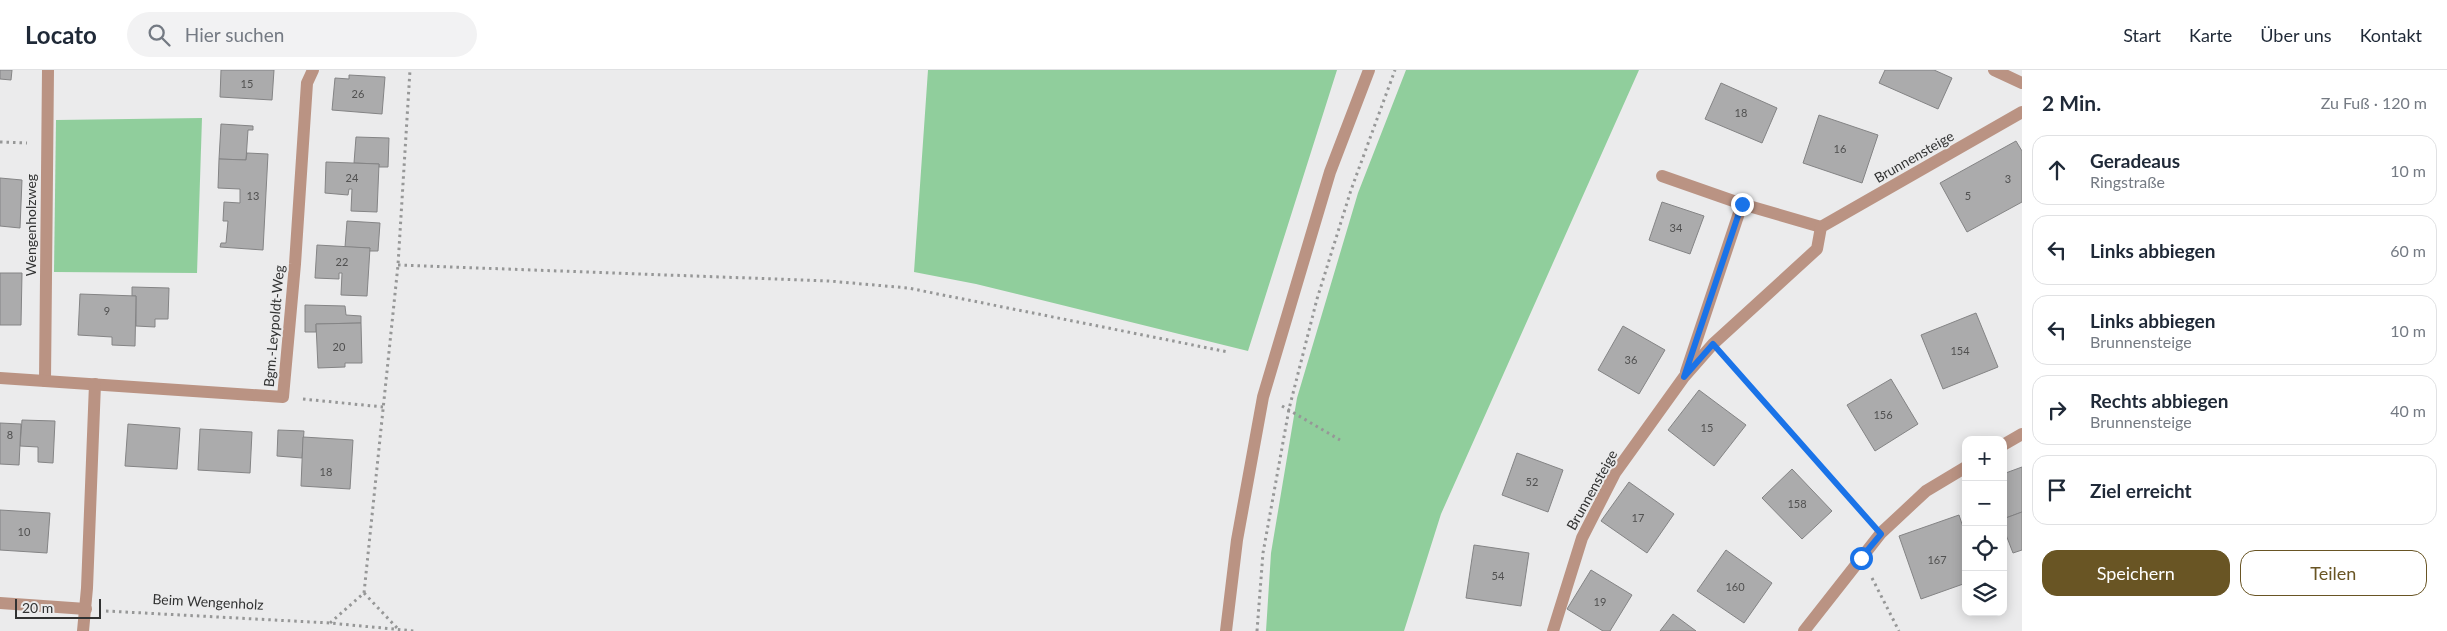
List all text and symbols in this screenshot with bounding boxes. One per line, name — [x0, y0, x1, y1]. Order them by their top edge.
search box — [127, 12, 477, 57]
text: Locato — [25, 20, 97, 49]
icon: search — [145, 21, 173, 49]
text: Hier suchen — [185, 23, 284, 46]
text: Start — [2123, 24, 2161, 46]
text: Karte — [2189, 24, 2232, 46]
text: Über uns — [2260, 24, 2332, 46]
text: Kontakt — [2360, 24, 2422, 46]
house number: 15 — [241, 77, 253, 90]
house number: 26 — [352, 87, 364, 100]
text: 2 Min. — [2042, 90, 2101, 115]
text: Zu Fuß · 120 m — [2321, 93, 2427, 112]
house number: 18 — [1735, 106, 1747, 119]
street label: Brunnensteige — [1871, 127, 1957, 186]
house number: 16 — [1834, 142, 1846, 155]
text: Geradeaus — [2090, 149, 2180, 172]
icon: ahead — [2043, 156, 2071, 184]
text: 10 m — [2390, 161, 2426, 180]
house number: 24 — [346, 171, 359, 184]
house number: 3 — [2005, 172, 2011, 185]
text: Ringstraße — [2090, 172, 2165, 191]
street label: Wengenholzweg — [22, 174, 39, 276]
house number: 13 — [247, 189, 259, 202]
house number: 5 — [1965, 189, 1971, 202]
route end — [1731, 193, 1754, 216]
house number: 34 — [1670, 221, 1683, 234]
icon: left — [2043, 236, 2071, 264]
text: Links abbiegen — [2090, 239, 2215, 262]
text: 60 m — [2390, 241, 2426, 260]
house number: 22 — [336, 255, 348, 268]
street label: Bgm.-Leypoldt-Weg — [260, 264, 287, 388]
house number: 9 — [104, 304, 110, 317]
text: Links abbiegen — [2090, 309, 2215, 332]
icon: left — [2043, 316, 2071, 344]
text: 10 m — [2390, 321, 2426, 340]
text: Brunnensteige — [2090, 332, 2192, 351]
house number: 20 — [333, 340, 346, 353]
house number: 154 — [1950, 344, 1970, 357]
house number: 36 — [1625, 353, 1637, 366]
text: Rechts abbiegen — [2090, 389, 2228, 412]
icon: right — [2043, 396, 2071, 424]
text: 40 m — [2390, 401, 2426, 420]
house number: 156 — [1873, 408, 1893, 421]
text: Brunnensteige — [2090, 412, 2192, 431]
house number: 15 — [1701, 421, 1713, 434]
house number: 8 — [7, 428, 13, 441]
map controls — [1962, 436, 2007, 616]
button: + — [1962, 436, 2007, 481]
street label: Brunnensteige — [1563, 447, 1621, 533]
house number: 18 — [320, 465, 332, 478]
house number: 52 — [1526, 475, 1538, 488]
icon: arrive — [2043, 476, 2071, 504]
text: Ziel erreicht — [2090, 479, 2192, 502]
button: − — [1962, 481, 2007, 526]
house number: 158 — [1787, 497, 1807, 510]
house number: 17 — [1632, 511, 1644, 524]
house number: 10 — [18, 525, 31, 538]
button: locate — [1962, 526, 2007, 571]
route start — [1850, 547, 1873, 570]
button: Speichern — [2042, 550, 2230, 596]
button: Teilen — [2240, 550, 2427, 596]
house number: 167 — [1927, 553, 1947, 566]
house number: 54 — [1492, 569, 1505, 582]
button: layers — [1962, 571, 2007, 616]
house number: 160 — [1725, 580, 1745, 593]
street label: Beim Wengenholz — [152, 590, 264, 613]
house number: 19 — [1594, 595, 1606, 608]
scale bar — [15, 596, 101, 619]
text: 20 m — [22, 599, 53, 616]

